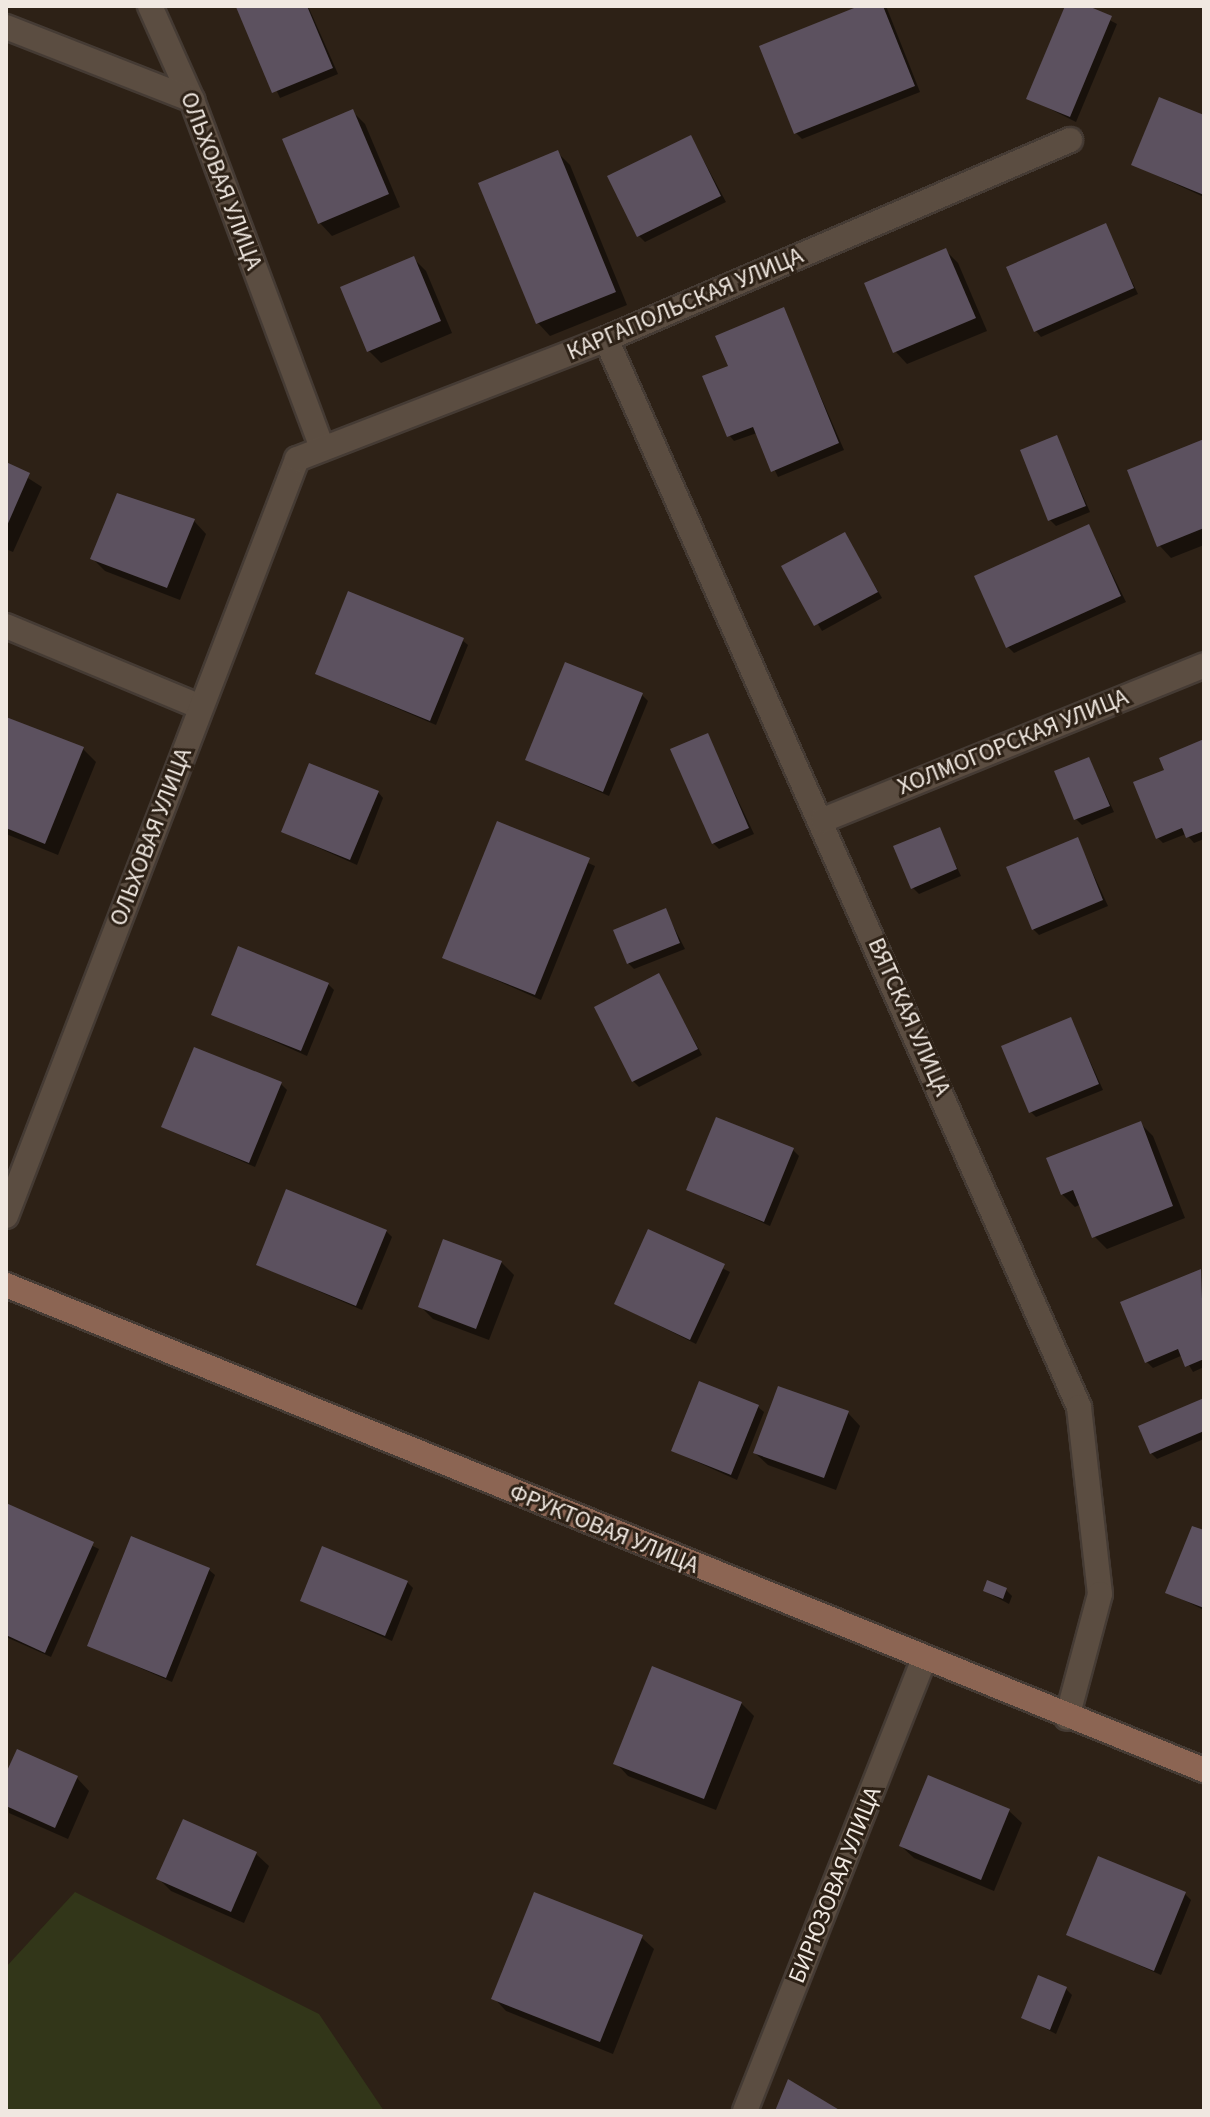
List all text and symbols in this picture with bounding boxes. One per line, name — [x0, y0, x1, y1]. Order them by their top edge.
street label: ОЛЬХОВАЯ УЛИЦА — [174, 88, 268, 274]
street label: КАРГАПОЛЬСКАЯ УЛИЦА — [563, 241, 807, 367]
street label: ХОЛМОГОРСКАЯ УЛИЦА — [893, 683, 1133, 801]
street label: ОЛЬХОВАЯ УЛИЦА — [104, 744, 198, 930]
street label: ВЯТСКАЯ УЛИЦА — [861, 933, 957, 1101]
street label: ФРУКТОВАЯ УЛИЦА — [505, 1478, 703, 1580]
street label: БИРЮЗОВАЯ УЛИЦА — [782, 1782, 888, 1988]

